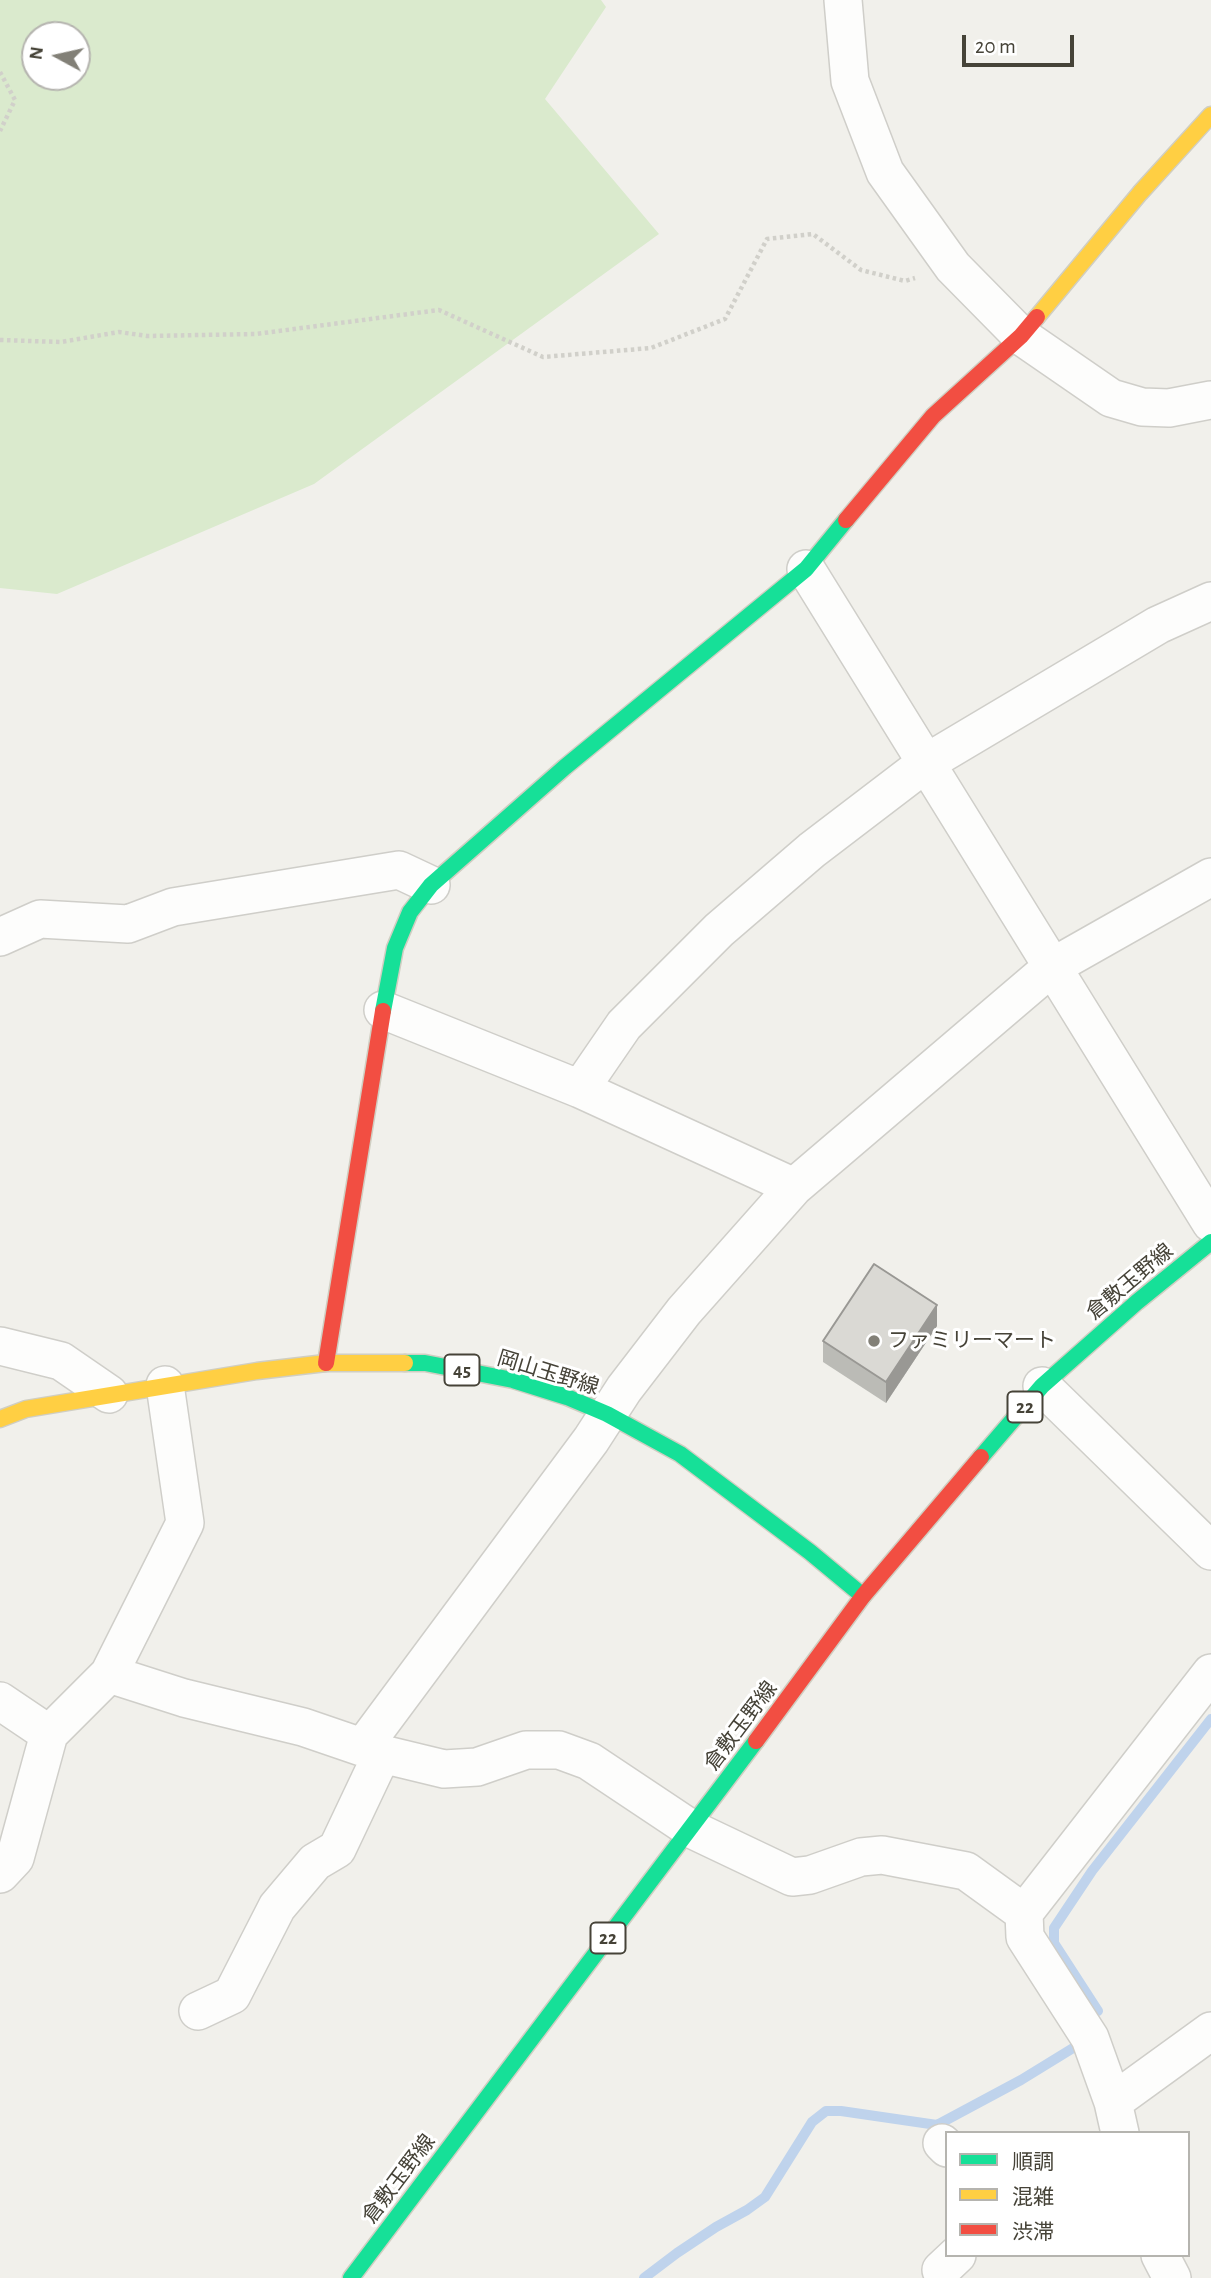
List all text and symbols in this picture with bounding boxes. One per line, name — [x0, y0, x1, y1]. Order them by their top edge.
north arrow — [21, 21, 91, 91]
scale bar — [966, 21, 1078, 65]
text: 20 m — [975, 36, 1016, 57]
text: N — [26, 45, 47, 61]
street label: 倉敷玉野線 — [1082, 1239, 1178, 1325]
place label: ファミリーマート — [888, 1328, 1056, 1354]
marker: ファミリーマート — [866, 1333, 882, 1349]
street label: 岡山玉野線 — [494, 1346, 602, 1400]
road number: 45 — [444, 1354, 480, 1386]
road number: 22 — [1007, 1392, 1042, 1422]
street label: 倉敷玉野線 — [699, 1676, 783, 1776]
road number: 22 — [590, 1922, 626, 1954]
street label: 倉敷玉野線 — [357, 2129, 441, 2229]
legend — [945, 2131, 1190, 2257]
text: 順調 — [1012, 2152, 1054, 2173]
text: 混雑 — [1012, 2187, 1054, 2208]
text: 渋滞 — [1012, 2222, 1054, 2243]

